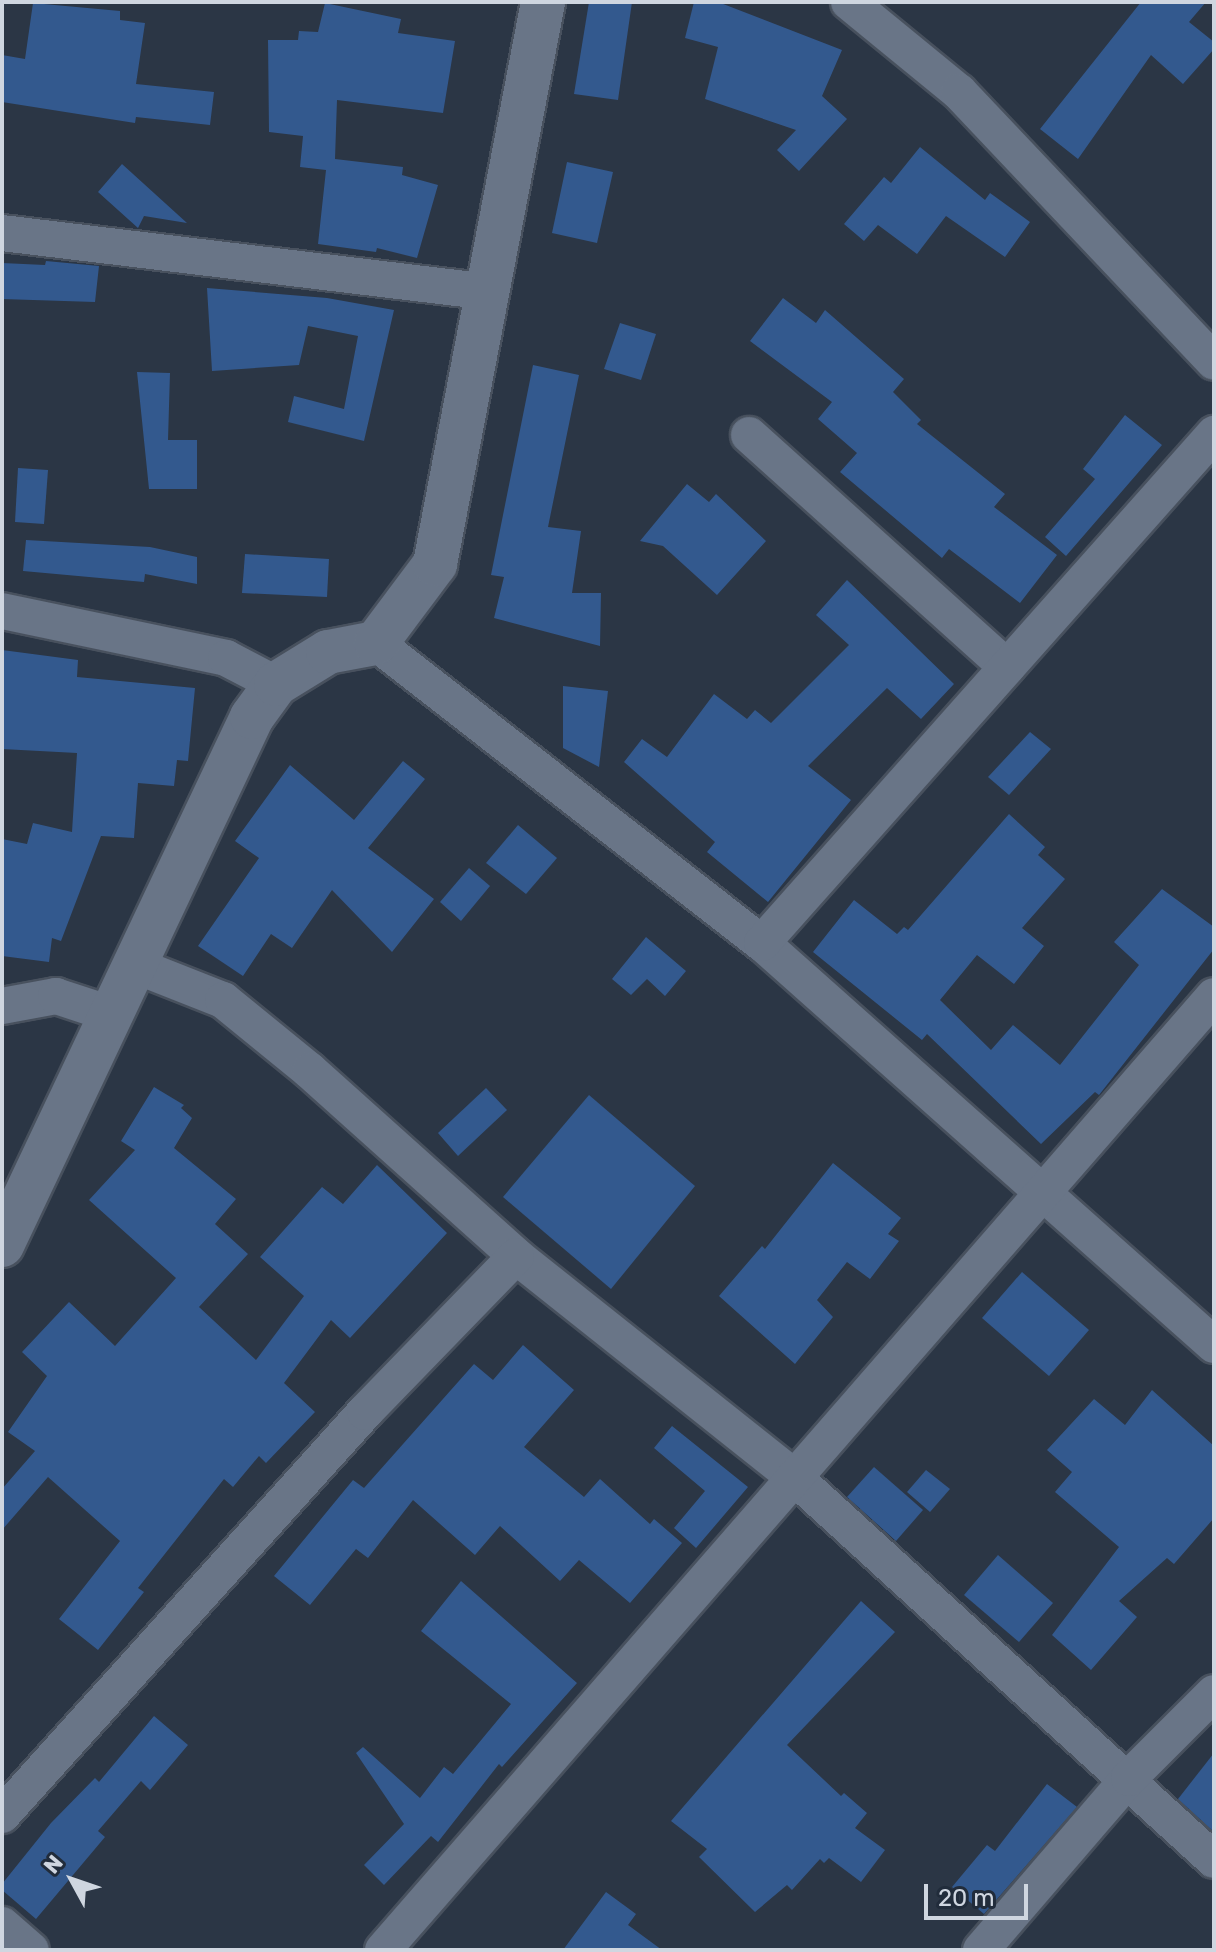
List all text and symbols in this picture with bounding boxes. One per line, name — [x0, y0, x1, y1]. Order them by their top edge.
north arrow — [32, 1840, 112, 1920]
text: N — [38, 1850, 69, 1879]
scale bar — [928, 1868, 1032, 1918]
text: 20 m — [938, 1884, 995, 1912]

